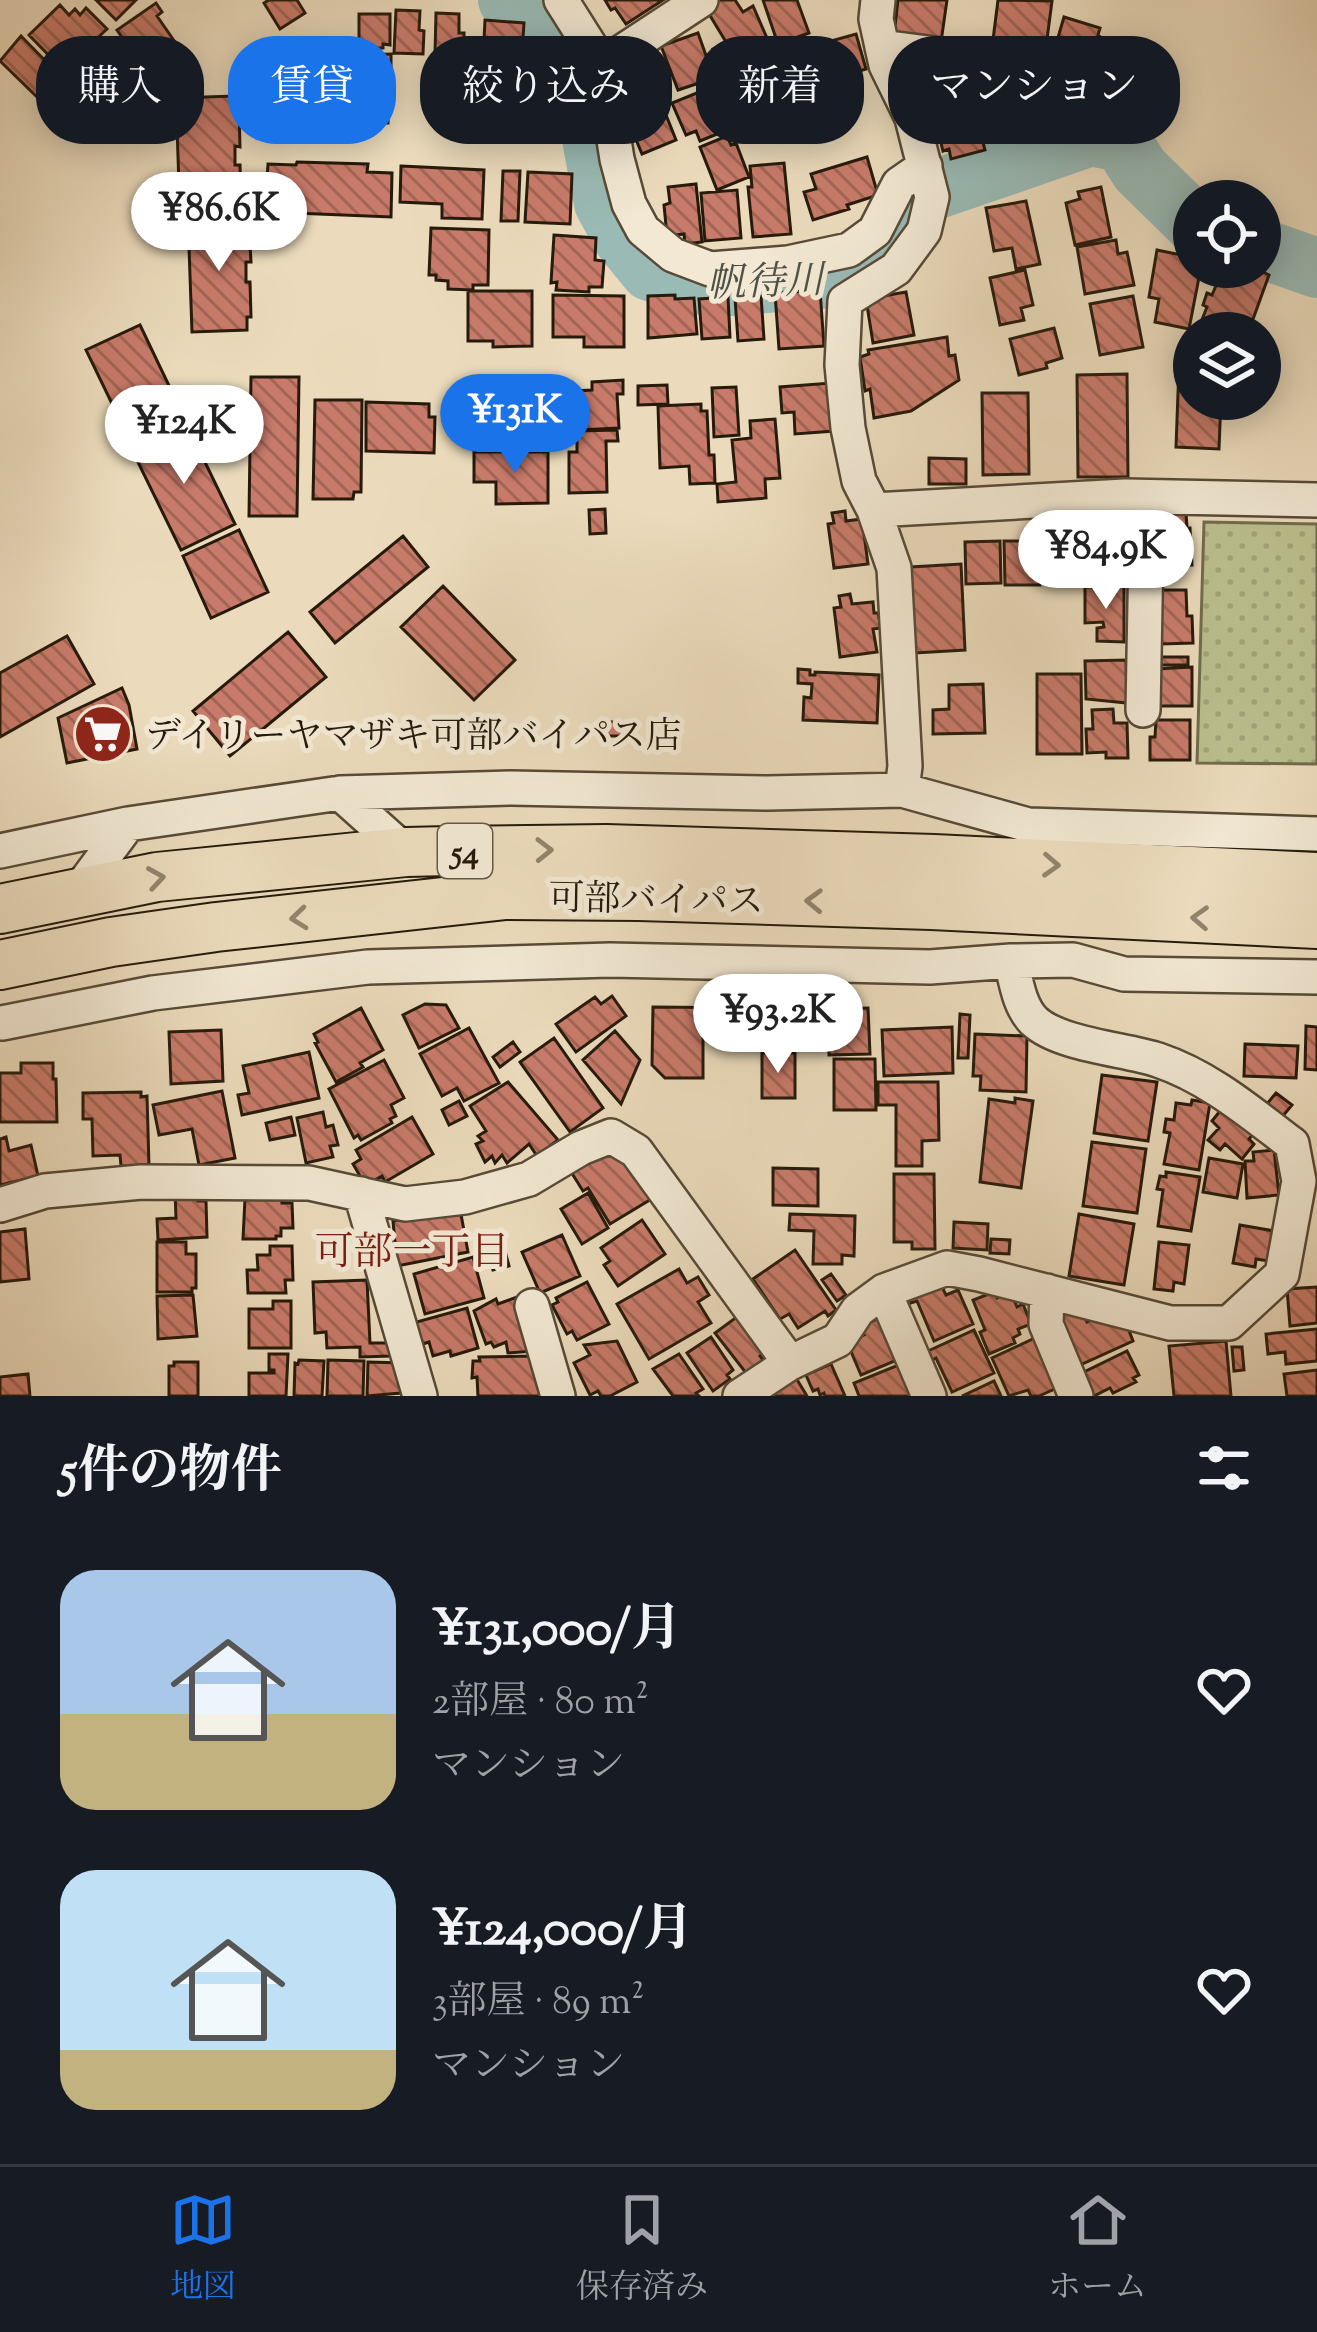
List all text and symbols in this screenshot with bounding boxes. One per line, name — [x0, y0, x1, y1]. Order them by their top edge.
chip: 購入 — [36, 36, 204, 144]
chip: 賃貸 — [228, 36, 396, 144]
chip: 絞り込み — [420, 36, 672, 144]
chip: 新着 — [696, 36, 864, 144]
chip: マンション — [888, 36, 1180, 144]
pin: ¥86.6K — [121, 172, 317, 274]
map controls — [1173, 180, 1281, 420]
button: locate — [1173, 180, 1281, 288]
text: ¥86.6K — [158, 183, 280, 239]
water label: 帆待川 — [706, 255, 829, 315]
button: layers — [1173, 312, 1281, 420]
pin: ¥131K — [431, 374, 599, 476]
pin: ¥124K — [100, 385, 268, 487]
text: ¥131K — [467, 385, 563, 441]
text: ¥124K — [132, 396, 236, 452]
pin: ¥84.9K — [1008, 510, 1204, 612]
text: ¥84.9K — [1045, 521, 1167, 577]
supermarket icon: デイリーヤマザキ可部バイパス店 — [72, 703, 134, 765]
place label: デイリーヤマザキ可部バイパス店 — [145, 712, 682, 764]
road number: 54 — [438, 824, 492, 878]
one-way arrow — [536, 837, 554, 863]
one-way arrow — [1042, 852, 1061, 878]
one-way arrow — [146, 866, 166, 892]
street label: 可部バイパス — [548, 874, 764, 930]
one-way arrow — [804, 889, 823, 915]
one-way arrow — [289, 904, 309, 930]
one-way arrow — [1190, 905, 1209, 931]
pin: ¥93.2K — [680, 974, 876, 1076]
text: ¥93.2K — [720, 985, 836, 1041]
district label: 可部一丁目 — [314, 1227, 510, 1283]
icon: filters — [1191, 1435, 1257, 1501]
text: 5件の物件 — [60, 1437, 281, 1510]
text: ¥131,000/月 — [432, 1595, 682, 1668]
icon: home — [156, 1618, 300, 1762]
icon: heart — [1191, 1657, 1257, 1723]
text: 2部屋 · 80 m² — [432, 1676, 649, 1732]
text: マンション — [432, 1740, 625, 1796]
text: ¥124,000/月 — [432, 1895, 694, 1968]
icon: home — [156, 1918, 300, 2062]
icon: heart — [1191, 1957, 1257, 2023]
text: 3部屋 · 89 m² — [432, 1976, 644, 2032]
text: マンション — [432, 2040, 625, 2096]
tab: 地図 — [170, 2187, 236, 2313]
tab: 保存済み — [576, 2187, 708, 2313]
tab: ホーム — [1048, 2187, 1147, 2313]

